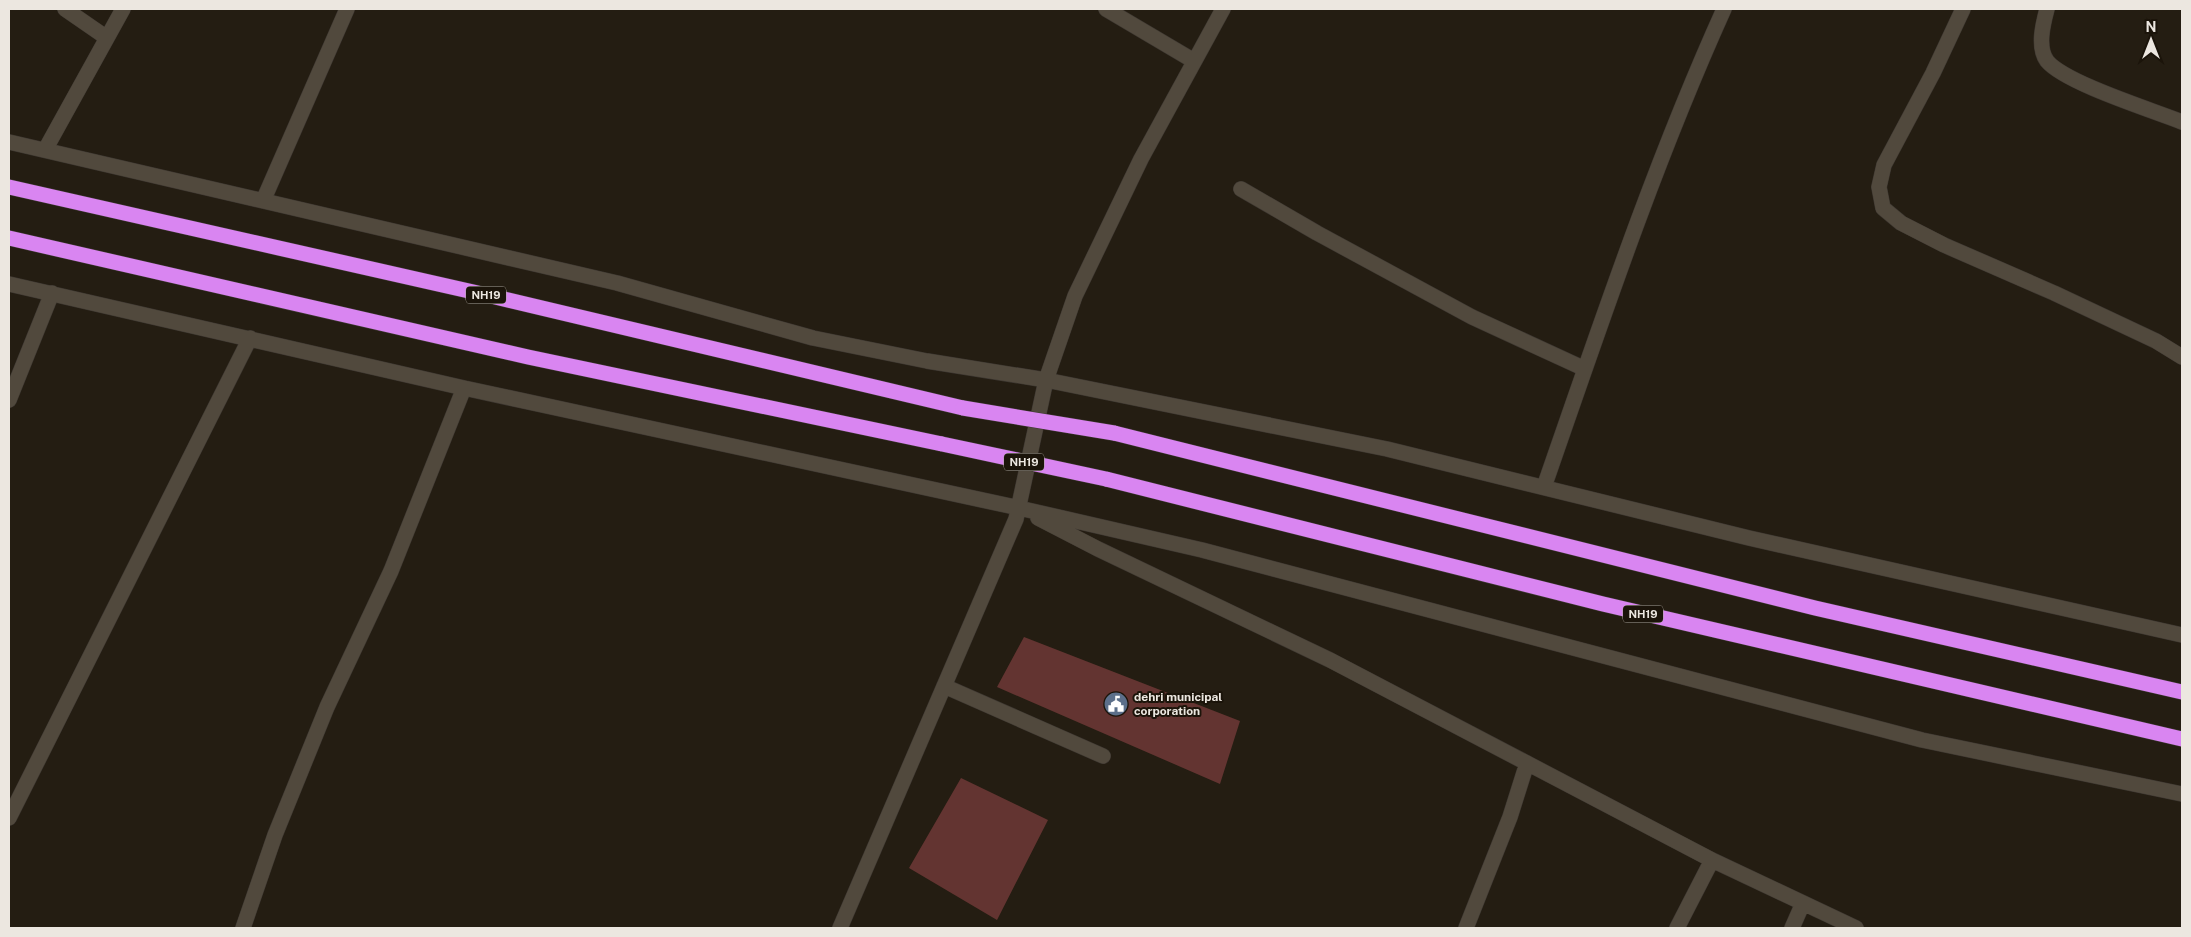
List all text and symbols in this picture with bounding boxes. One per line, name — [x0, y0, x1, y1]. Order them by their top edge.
north arrow — [2126, 15, 2176, 65]
text: N — [2146, 19, 2156, 35]
road number: NH19 — [466, 286, 506, 304]
road number: NH19 — [1004, 454, 1044, 471]
road number: NH19 — [1623, 606, 1663, 622]
place label: dehri municipal corporation — [1134, 690, 1222, 718]
public building icon: dehri municipal corporation — [1103, 691, 1129, 717]

